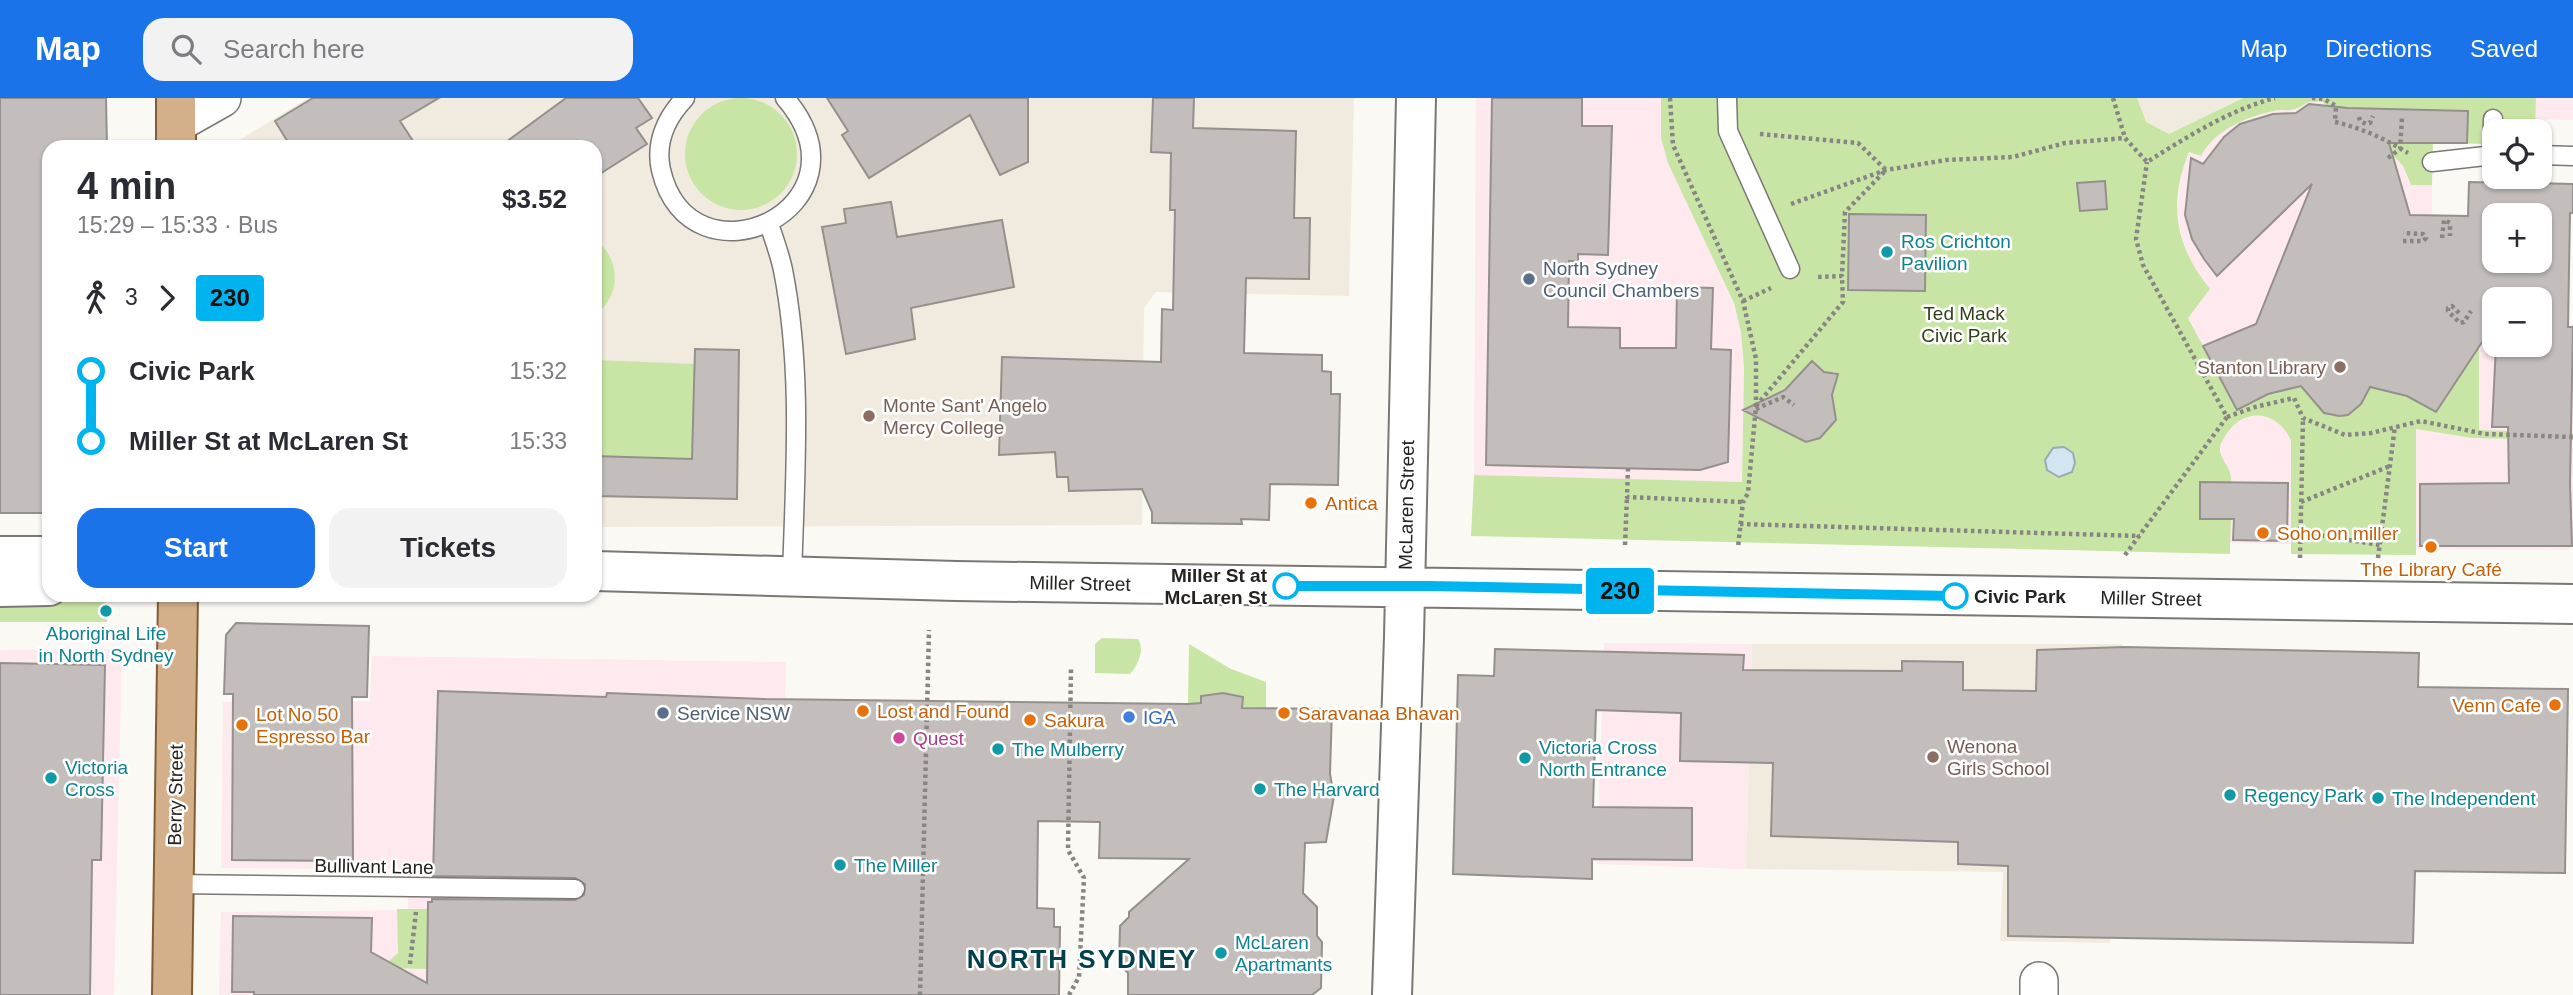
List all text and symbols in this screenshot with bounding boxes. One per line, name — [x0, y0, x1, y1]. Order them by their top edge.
search box — [143, 18, 633, 81]
text: Map — [35, 30, 101, 67]
icon: search — [167, 30, 205, 68]
text: Search here — [223, 34, 365, 64]
text: Map — [2241, 35, 2287, 62]
text: Directions — [2325, 35, 2432, 62]
text: Saved — [2470, 35, 2538, 62]
map controls — [2482, 119, 2552, 357]
button: locate — [2482, 119, 2552, 189]
text: 4 min — [77, 165, 176, 207]
text: $3.52 — [502, 184, 567, 214]
button: + — [2482, 203, 2552, 273]
text: 15:29 – 15:33 · Bus — [77, 212, 278, 238]
place label: Ros Crichton Pavilion — [1901, 231, 2011, 274]
marker: Ros Crichton Pavilion — [1879, 244, 1895, 260]
place label: North Sydney Council Chambers — [1543, 258, 1699, 301]
marker: North Sydney Council Chambers — [1521, 271, 1537, 287]
icon: walk — [77, 279, 115, 317]
icon: forward — [148, 279, 186, 317]
text: 3 — [125, 284, 138, 310]
text: 230 — [210, 284, 250, 311]
button: − — [2482, 287, 2552, 357]
park label: Ted Mack Civic Park — [1921, 303, 2007, 346]
text: Civic Park — [129, 356, 255, 386]
place label: Stanton Library — [2197, 357, 2326, 378]
text: 15:32 — [509, 358, 567, 384]
marker: Stanton Library — [2332, 359, 2348, 375]
place label: Monte Sant' Angelo Mercy College — [883, 395, 1047, 438]
marker: Monte Sant' Angelo Mercy College — [861, 408, 877, 424]
text: Miller St at McLaren St — [129, 426, 408, 456]
text: 15:33 — [509, 428, 567, 454]
street label: McLaren Street — [1395, 439, 1418, 570]
place label: Antica — [1325, 493, 1378, 514]
marker: Antica — [1303, 495, 1319, 511]
button: Start — [77, 508, 315, 588]
button: Tickets — [329, 508, 567, 588]
place label: Soho on miller — [2277, 523, 2399, 544]
marker: Soho on miller — [2255, 525, 2271, 541]
marker: The Library Café — [2423, 539, 2439, 555]
place label: The Library Café — [2360, 559, 2502, 580]
place label: Miller St at McLaren St — [1165, 565, 1268, 608]
line badge: 230 — [1580, 568, 1660, 614]
street label: Miller Street — [1029, 572, 1132, 595]
marker: Miller St at McLaren St — [1273, 573, 1299, 599]
text: 230 — [1600, 577, 1640, 604]
marker: Civic Park — [1942, 583, 1968, 609]
place label: Civic Park — [1974, 586, 2066, 607]
street label: Miller Street — [2100, 587, 2203, 610]
marker: Aboriginal Life in North Sydney — [98, 603, 114, 619]
place label: Aboriginal Life in North Sydney — [38, 623, 174, 666]
place label: Venn Cafe — [2452, 695, 2541, 716]
marker: Venn Cafe — [2547, 697, 2563, 713]
place label: Lost and Found — [877, 701, 1009, 722]
place label: Service NSW — [677, 703, 790, 724]
marker: Lost and Found — [855, 703, 871, 719]
place label: Saravanaa Bhavan — [1298, 703, 1460, 724]
place label: Lot No 50 Espresso Bar — [256, 704, 371, 747]
marker: Service NSW — [655, 705, 671, 721]
marker: Saravanaa Bhavan — [1276, 705, 1292, 721]
place label: IGA — [1143, 707, 1176, 728]
marker: IGA — [1121, 709, 1137, 725]
place label: Sakura — [1044, 710, 1105, 731]
marker: Sakura — [1022, 712, 1038, 728]
marker: Lot No 50 Espresso Bar — [234, 717, 250, 733]
place label: Quest — [913, 728, 964, 749]
marker: Quest — [891, 730, 907, 746]
place label: Wenona Girls School — [1947, 736, 2049, 779]
place label: Victoria Cross North Entrance — [1539, 737, 1667, 780]
place label: The Mulberry — [1012, 739, 1124, 760]
marker: The Mulberry — [990, 741, 1006, 757]
street label: Berry Street — [164, 743, 187, 846]
marker: Wenona Girls School — [1925, 749, 1941, 765]
marker: Victoria Cross North Entrance — [1517, 750, 1533, 766]
place label: Victoria Cross — [65, 757, 128, 800]
marker: Victoria Cross — [43, 770, 59, 786]
place label: The Harvard — [1274, 779, 1380, 800]
marker: The Harvard — [1252, 781, 1268, 797]
place label: Regency Park — [2244, 785, 2364, 806]
marker: Regency Park — [2222, 787, 2238, 803]
place label: The Independent — [2392, 788, 2536, 809]
marker: The Independent — [2370, 790, 2386, 806]
street label: Bullivant Lane — [314, 855, 434, 878]
place label: The Miller — [854, 855, 938, 876]
marker: The Miller — [832, 857, 848, 873]
place label: McLaren Apartmants — [1235, 932, 1332, 975]
district label: NORTH SYDNEY — [967, 944, 1197, 974]
marker: McLaren Apartmants — [1213, 945, 1229, 961]

